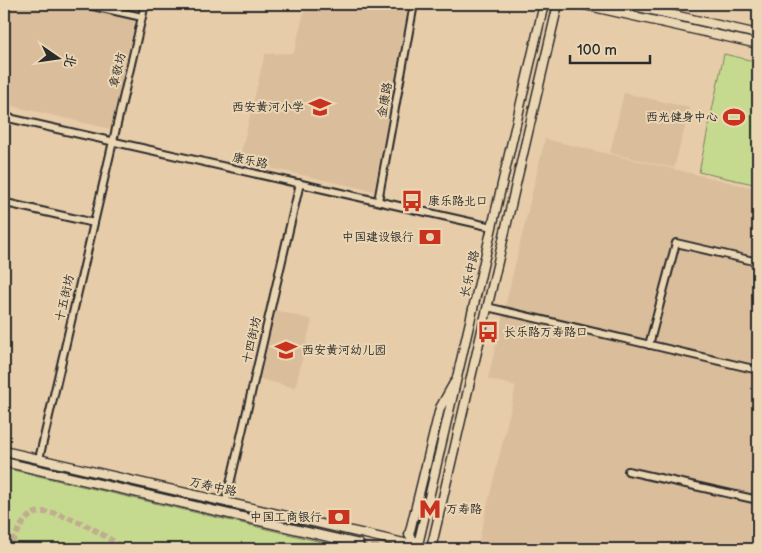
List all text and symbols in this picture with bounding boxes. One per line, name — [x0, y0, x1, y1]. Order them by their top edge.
north arrow — [32, 32, 82, 82]
scale bar — [570, 32, 650, 64]
text: 100 m — [577, 41, 617, 60]
street label: 章敬坊 — [107, 51, 129, 89]
text: 北 — [60, 52, 80, 70]
street label: 金康路 — [374, 81, 396, 119]
school or university icon: 西安黄河小学 — [307, 94, 333, 120]
place label: 西安黄河小学 — [232, 100, 304, 115]
sports icon: 西光健身中心 — [721, 104, 747, 130]
place label: 西光健身中心 — [646, 110, 718, 125]
street label: 康乐路 — [231, 150, 269, 172]
bus stop icon: 康乐路北口 — [399, 188, 425, 214]
place label: 康乐路北口 — [428, 194, 488, 209]
bank icon: 中国建设银行 — [417, 224, 443, 250]
place label: 中国建设银行 — [342, 230, 414, 245]
street label: 长乐中路 — [457, 249, 483, 299]
street label: 十五街坊 — [52, 273, 78, 323]
street label: 十四街坊 — [239, 315, 265, 365]
bus stop icon: 长乐路万寿路口 — [475, 319, 501, 345]
place label: 长乐路万寿路口 — [504, 325, 588, 340]
school or university icon: 西安黄河幼儿园 — [273, 337, 299, 363]
place label: 西安黄河幼儿园 — [302, 343, 386, 358]
street label: 万寿中路 — [188, 474, 238, 500]
metro station icon: 万寿路 — [417, 496, 443, 522]
place label: 万寿路 — [446, 502, 482, 517]
bank icon: 中国工商银行 — [326, 504, 352, 530]
place label: 中国工商银行 — [250, 510, 322, 525]

